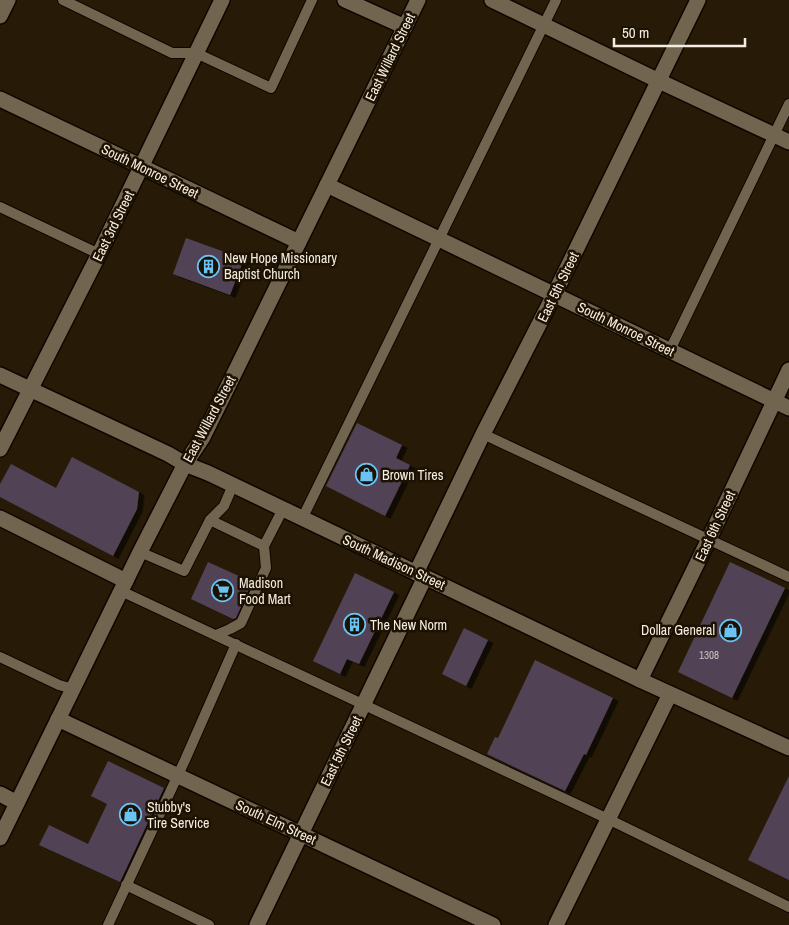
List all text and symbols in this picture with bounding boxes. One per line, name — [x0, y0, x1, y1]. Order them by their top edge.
street label: East Willard Street — [361, 10, 419, 104]
scale bar — [614, 15, 745, 47]
text: 50 m — [622, 22, 649, 43]
street label: South Monroe Street — [98, 140, 202, 202]
street label: East 3rd Street — [88, 188, 138, 264]
place label: New Hope Missionary Baptist Church — [224, 249, 337, 283]
street label: East 5th Street — [533, 249, 583, 325]
building icon: New Hope Missionary Baptist Church — [196, 254, 220, 278]
street label: South Monroe Street — [574, 298, 678, 360]
street label: East Willard Street — [179, 373, 239, 465]
shop icon: Brown Tires — [354, 463, 378, 487]
place label: Brown Tires — [382, 466, 444, 484]
street label: East 6th Street — [691, 488, 739, 564]
street label: South Madison Street — [340, 530, 448, 594]
place label: Madison Food Mart — [239, 574, 291, 608]
supermarket icon: Madison Food Mart — [211, 579, 235, 603]
building icon: The New Norm — [342, 613, 366, 637]
place label: The New Norm — [370, 616, 447, 634]
shop icon: Dollar General — [719, 618, 743, 642]
place label: Dollar General — [641, 621, 715, 639]
house number: 1308 — [699, 648, 719, 662]
street label: East 5th Street — [316, 713, 366, 789]
street label: South Elm Street — [233, 796, 319, 848]
place label: Stubby's Tire Service — [147, 798, 209, 832]
shop icon: Stubby's Tire Service — [119, 803, 143, 827]

